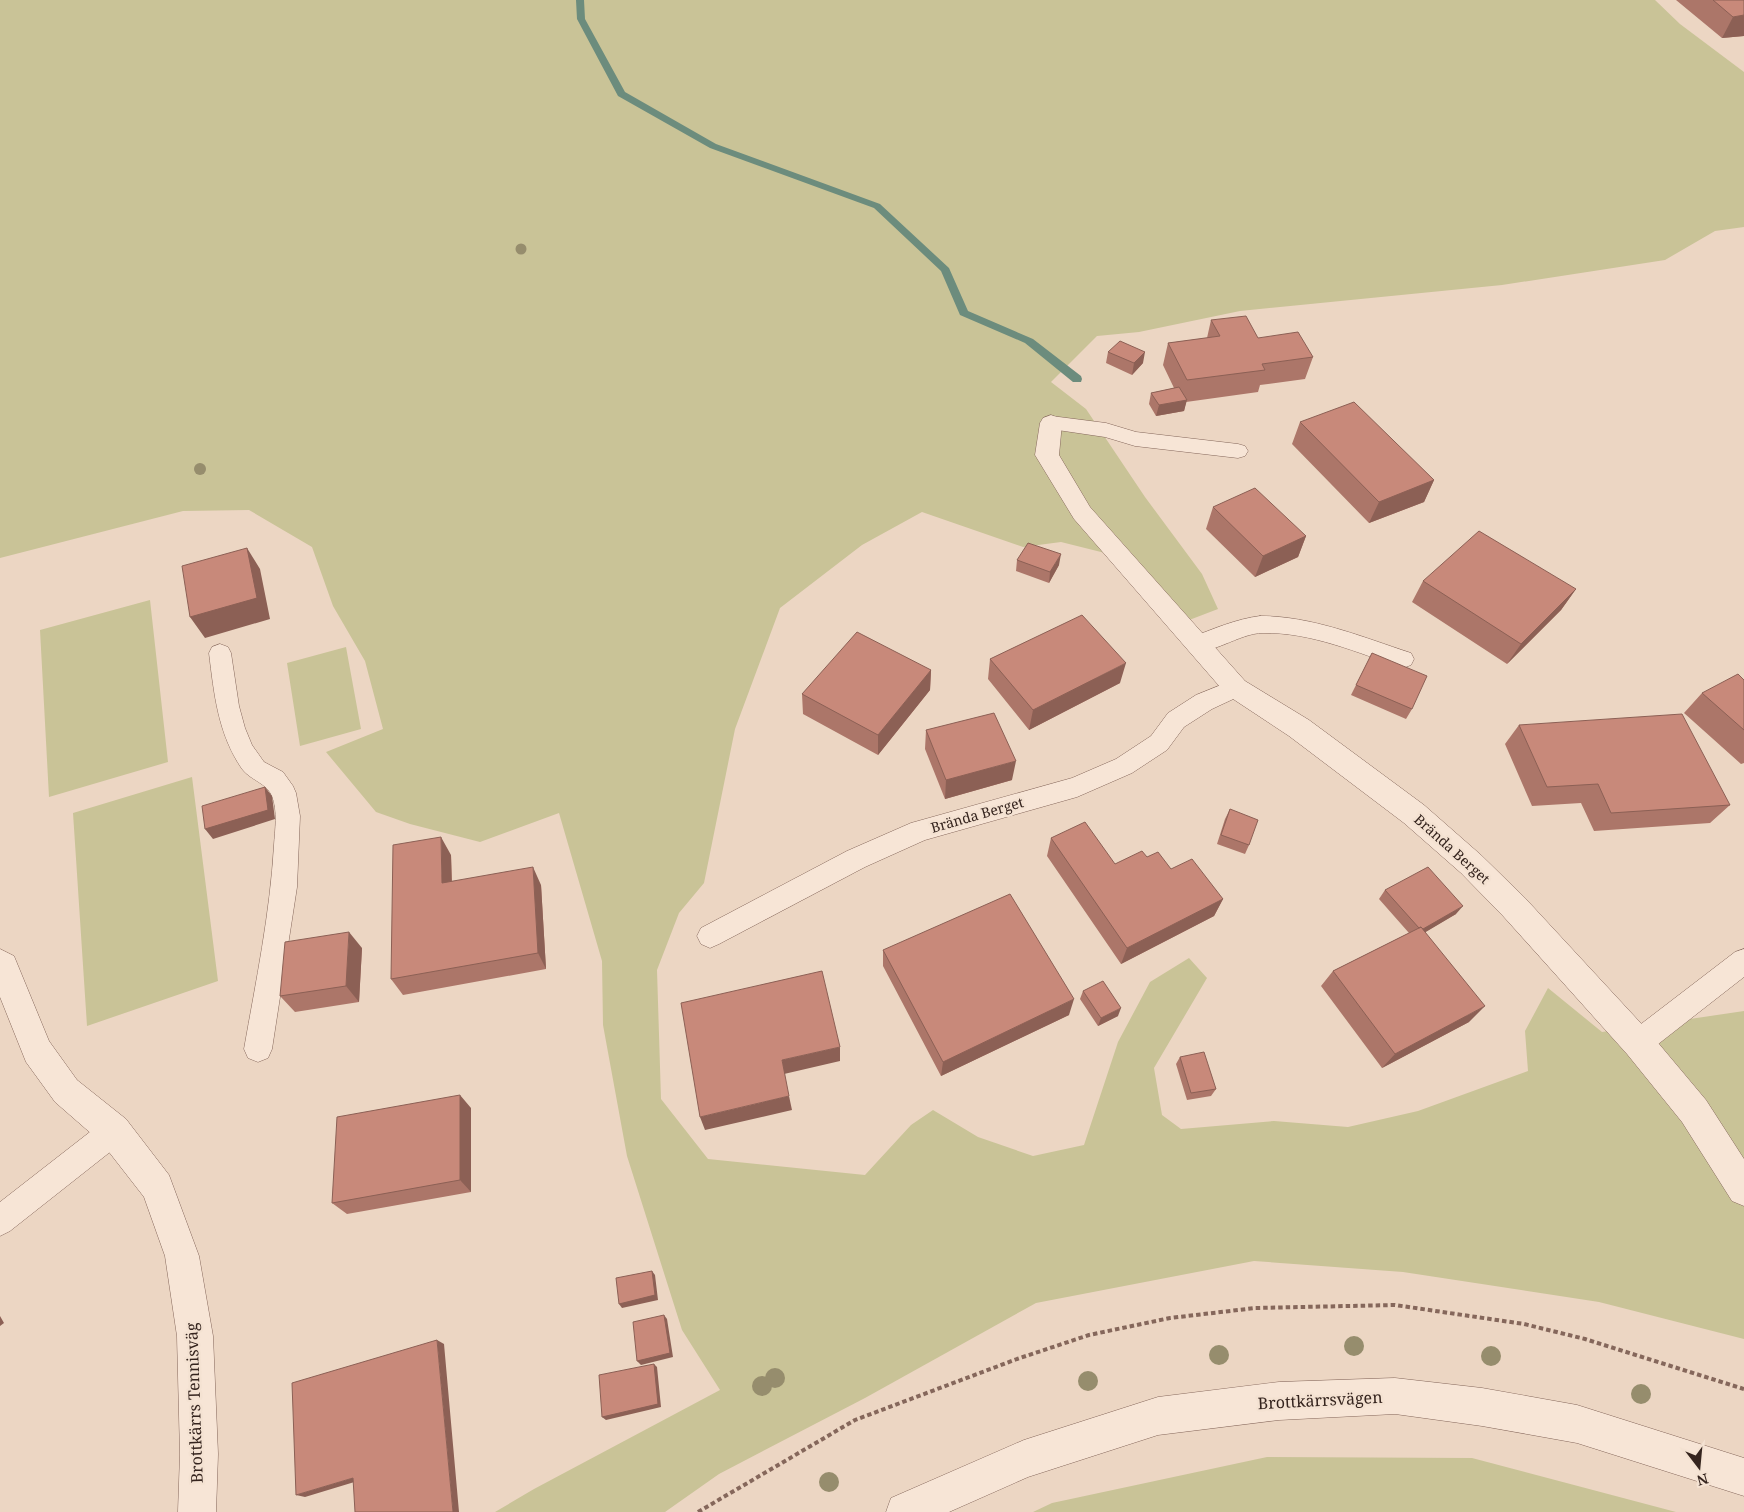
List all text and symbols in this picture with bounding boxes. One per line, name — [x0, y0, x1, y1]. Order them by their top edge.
street label: Brända Berget — [928, 792, 1026, 837]
street label: Brända Berget — [1410, 810, 1494, 888]
street label: Brottkärrs Tennisväg — [180, 1322, 208, 1484]
street label: Brottkärrsvägen — [1257, 1386, 1383, 1414]
north arrow — [1674, 1442, 1724, 1492]
text: N — [1695, 1469, 1711, 1491]

